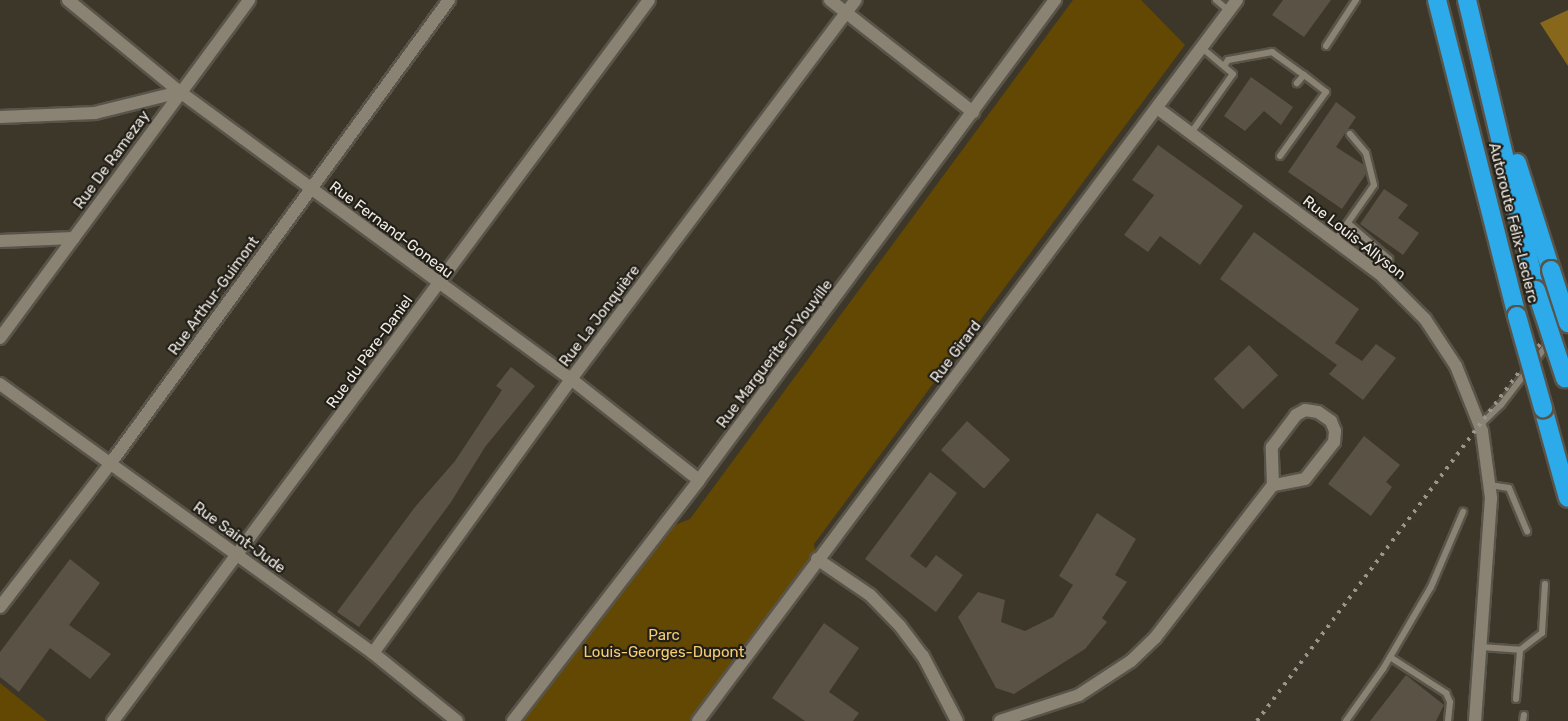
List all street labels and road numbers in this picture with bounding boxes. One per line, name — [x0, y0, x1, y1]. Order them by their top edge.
street label: Rue De Ramezay — [70, 107, 154, 213]
street label: Autoroute Félix-Leclerc — [1484, 141, 1542, 305]
street label: Rue Fernand-Goneau — [326, 178, 456, 282]
street label: Rue Louis-Allyson — [1299, 192, 1409, 284]
street label: Rue Arthur-Guimont — [165, 233, 263, 359]
street label: Rue La Jonquière — [556, 262, 644, 370]
street label: Rue Marguerite-D'Youville — [713, 276, 837, 432]
street label: Rue du Père-Daniel — [323, 292, 417, 412]
street label: Rue Girard — [927, 317, 985, 387]
street label: Rue Saint-Jude — [189, 498, 289, 578]

